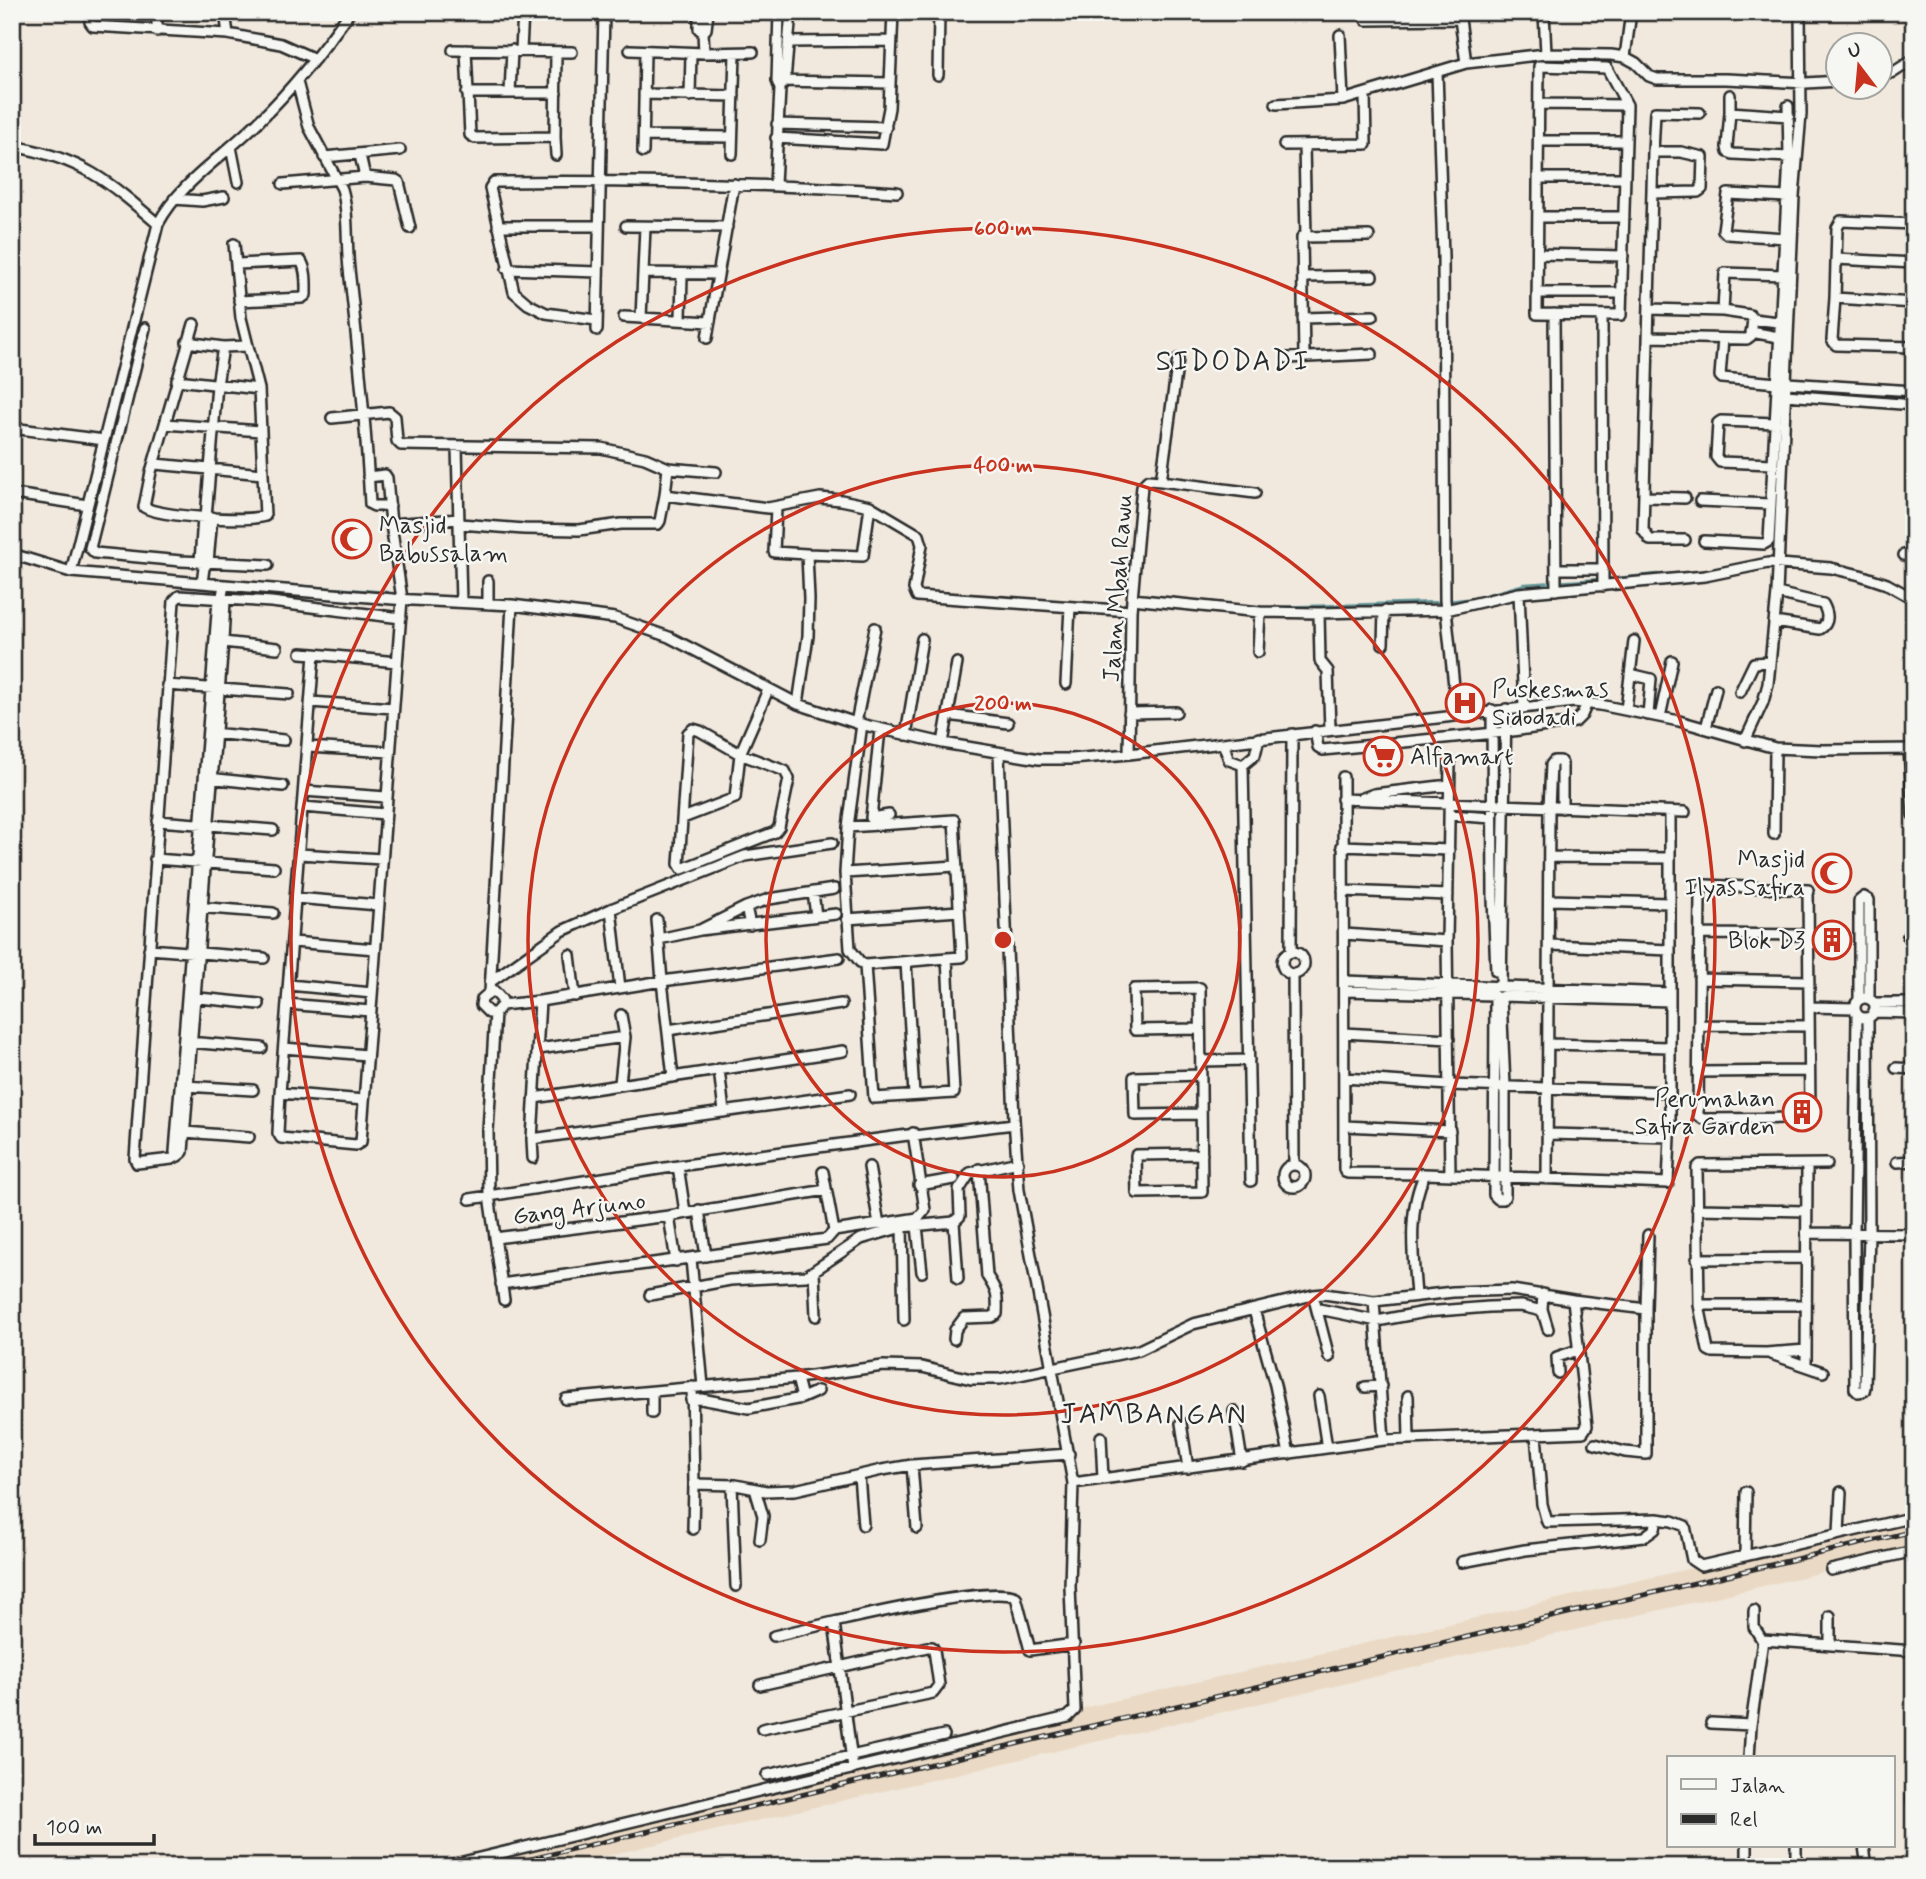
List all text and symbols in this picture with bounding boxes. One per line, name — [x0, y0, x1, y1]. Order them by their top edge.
north arrow — [1825, 32, 1895, 102]
text: U — [1845, 37, 1864, 65]
text: 600 m — [974, 215, 1032, 243]
district label: SIDODADI — [1156, 344, 1310, 381]
text: 400 m — [973, 452, 1033, 480]
street label: Jalan Mbah Rawu — [1096, 493, 1141, 683]
place label: Masjid Babussalam — [379, 511, 508, 570]
mosque icon: Masjid Babussalam — [331, 518, 373, 560]
place label: Puskesmas Sidodadi — [1492, 675, 1608, 734]
hospital icon: Puskesmas Sidodadi — [1444, 682, 1486, 724]
text: 200 m — [974, 690, 1032, 718]
supermarket icon: Alfamart — [1362, 735, 1404, 777]
place label: Alfamart — [1410, 742, 1513, 773]
place label: Masjid Ilyas Safira — [1684, 845, 1805, 904]
mosque icon: Masjid Ilyas Safira — [1811, 852, 1853, 894]
building icon: Blok D3 — [1811, 919, 1853, 961]
place label: Blok D3 — [1728, 926, 1805, 957]
centre of rings — [991, 928, 1015, 952]
place label: Perumahan Safira Garden — [1634, 1084, 1775, 1143]
building icon: Perumahan Safira Garden — [1781, 1091, 1823, 1133]
street label: Gang Arjuno — [511, 1186, 648, 1235]
district label: JAMBANGAN — [1060, 1397, 1248, 1434]
legend — [1667, 1756, 1895, 1848]
text: Jalan — [1730, 1772, 1785, 1800]
scale bar — [35, 1802, 154, 1846]
text: Rel — [1730, 1806, 1758, 1834]
text: 100 m — [46, 1814, 102, 1842]

